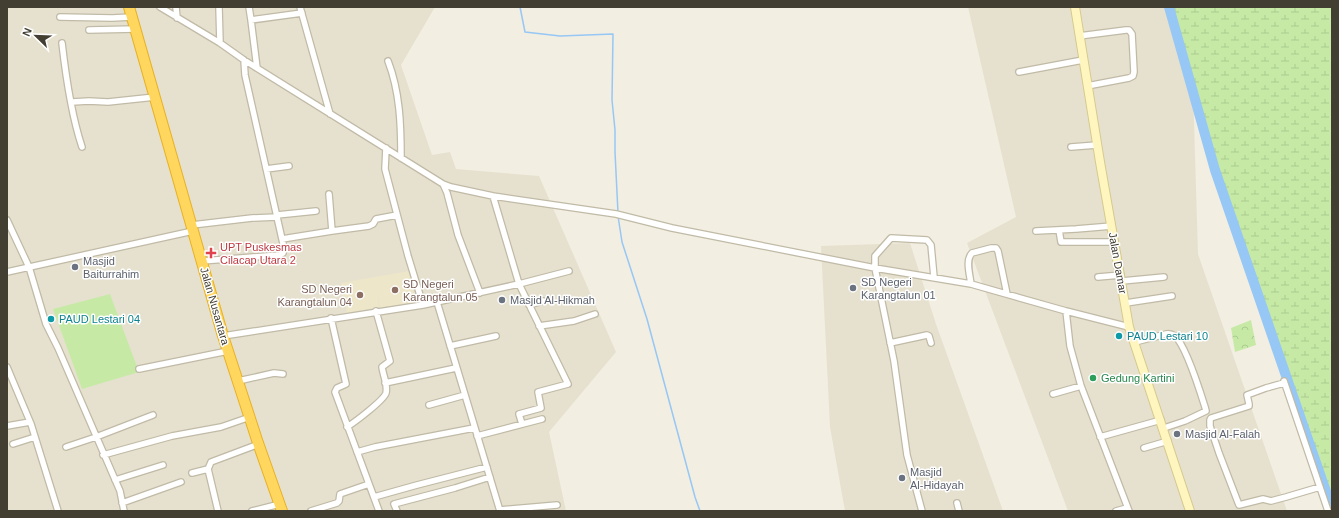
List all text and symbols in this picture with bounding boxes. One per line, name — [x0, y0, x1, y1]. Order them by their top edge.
north arrow — [16, 16, 56, 56]
text: N — [20, 26, 34, 38]
street label: Jalan Damar — [1107, 231, 1129, 295]
place label: UPT Puskesmas Cilacap Utara 2 — [220, 241, 302, 266]
marker: UPT Puskesmas Cilacap Utara 2 — [205, 247, 217, 259]
place label: Masjid Baiturrahim — [83, 255, 139, 280]
marker: Masjid Baiturrahim — [70, 262, 80, 272]
street label: Jalan Nusantara — [198, 266, 232, 347]
place label: SD Negeri Karangtalun 01 — [861, 276, 936, 301]
place label: SD Negeri Karangtalun 05 — [403, 278, 478, 303]
place label: SD Negeri Karangtalun 04 — [277, 283, 352, 308]
marker: SD Negeri Karangtalun 01 — [848, 283, 858, 293]
marker: SD Negeri Karangtalun 05 — [390, 285, 400, 295]
marker: SD Negeri Karangtalun 04 — [355, 290, 365, 300]
place label: Masjid Al-Hikmah — [510, 294, 595, 306]
marker: Masjid Al-Hikmah — [497, 295, 507, 305]
place label: PAUD Lestari 04 — [59, 313, 140, 325]
marker: PAUD Lestari 04 — [46, 314, 56, 324]
place label: PAUD Lestari 10 — [1127, 330, 1208, 342]
marker: PAUD Lestari 10 — [1114, 331, 1124, 341]
place label: Gedung Kartini — [1101, 372, 1174, 384]
marker: Gedung Kartini — [1088, 373, 1098, 383]
place label: Masjid Al-Falah — [1185, 428, 1260, 440]
marker: Masjid Al-Falah — [1172, 429, 1182, 439]
place label: Masjid Al-Hidayah — [910, 466, 964, 491]
marker: Masjid Al-Hidayah — [897, 473, 907, 483]

